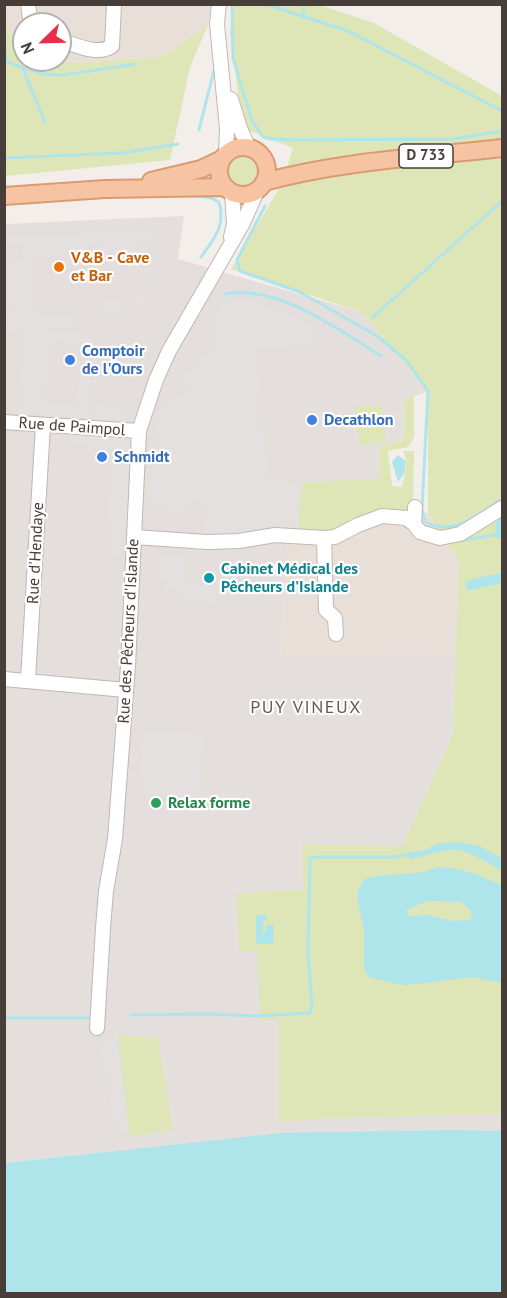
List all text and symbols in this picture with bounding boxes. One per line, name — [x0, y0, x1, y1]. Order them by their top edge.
north arrow — [12, 12, 72, 72]
text: N — [16, 40, 39, 57]
road number: D 733 — [399, 144, 453, 168]
place label: V&B - Cave et Bar — [71, 248, 149, 286]
marker: V&B - Cave et Bar — [52, 260, 66, 274]
place label: Comptoir de l'Ours — [82, 341, 144, 379]
marker: Comptoir de l'Ours — [63, 353, 77, 367]
place label: Decathlon — [324, 410, 394, 430]
marker: Decathlon — [305, 413, 319, 427]
street label: Rue de Paimpol — [18, 414, 126, 440]
place label: Schmidt — [114, 447, 170, 467]
marker: Schmidt — [95, 450, 109, 464]
street label: Rue d'Hendaye — [24, 502, 48, 604]
street label: Rue des Pêcheurs d'Islande — [115, 538, 143, 724]
place label: Cabinet Médical des Pêcheurs d'Islande — [221, 559, 358, 597]
marker: Cabinet Médical des Pêcheurs d'Islande — [202, 571, 216, 585]
district label: PUY VINEUX — [250, 697, 362, 719]
place label: Relax forme — [168, 793, 250, 813]
marker: Relax forme — [149, 796, 163, 810]

